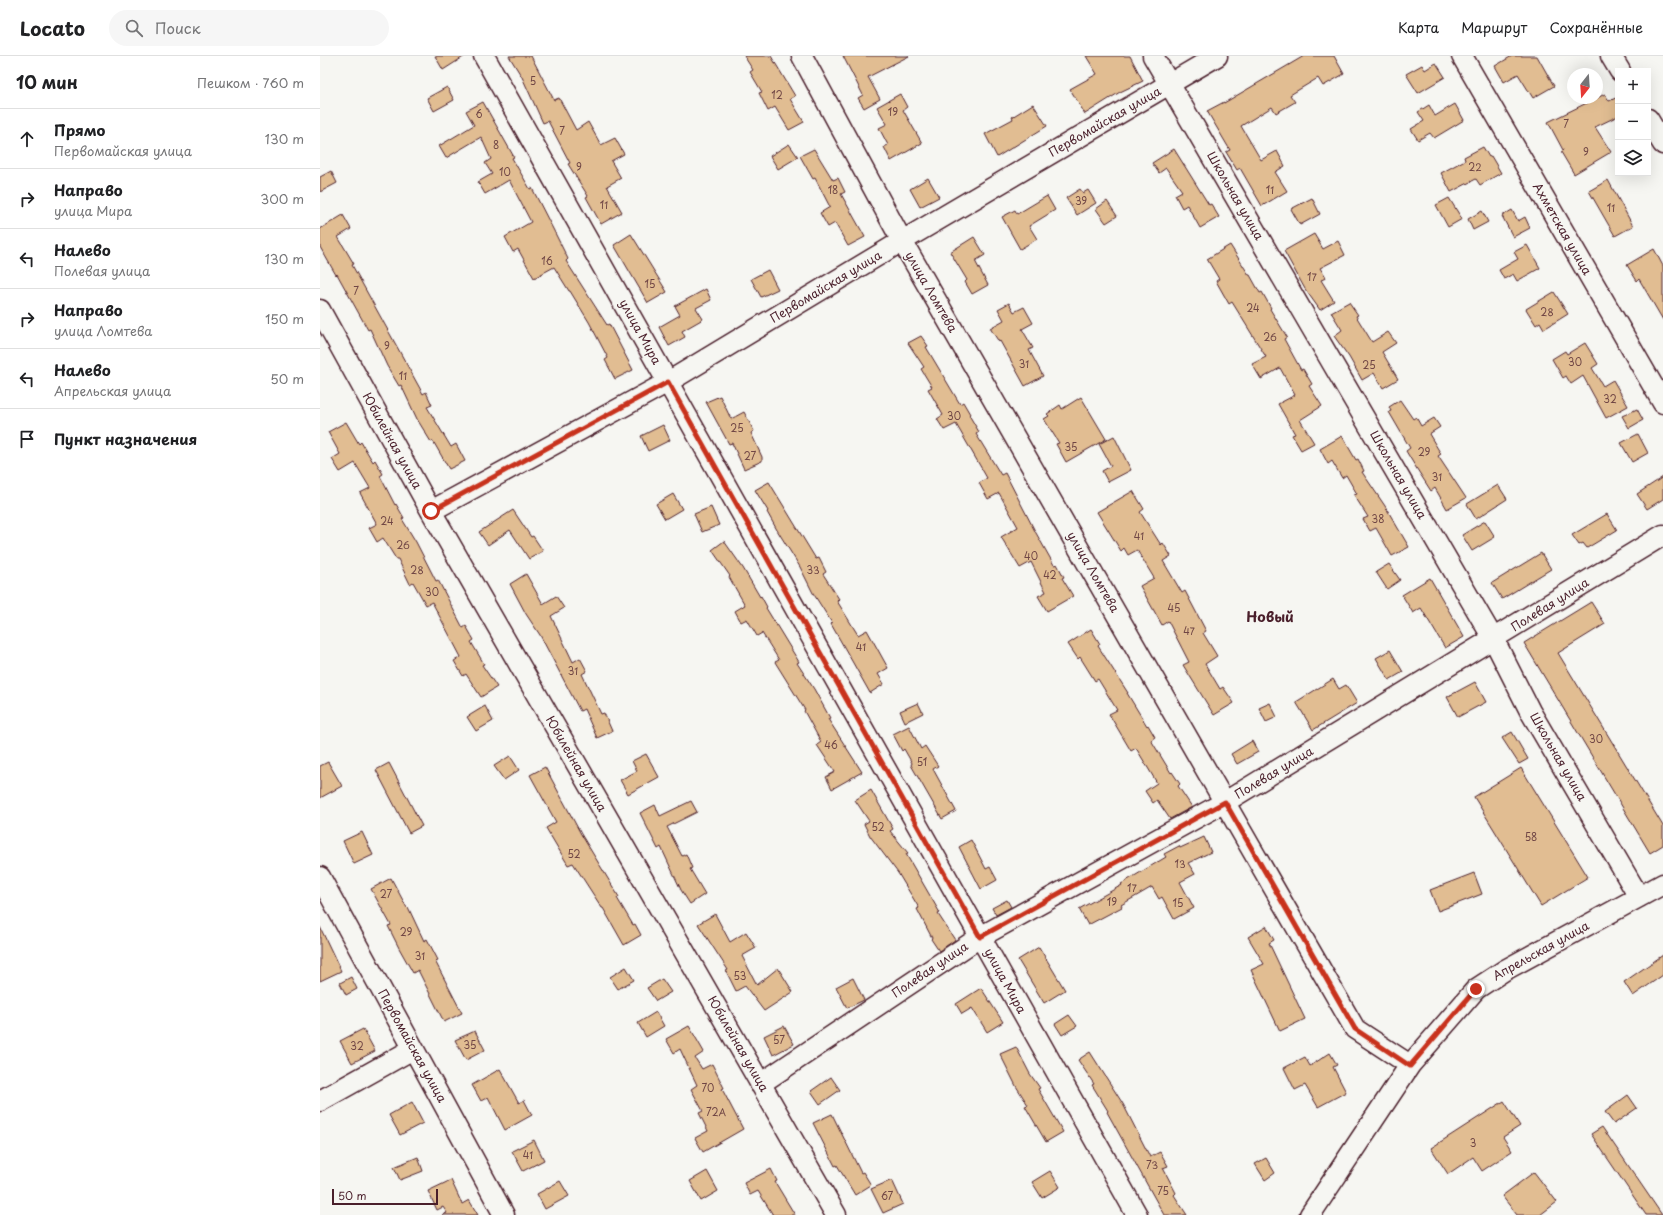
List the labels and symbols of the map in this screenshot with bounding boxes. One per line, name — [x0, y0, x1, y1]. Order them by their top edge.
north arrow — [1567, 68, 1603, 104]
house number: 5 — [530, 73, 536, 88]
street label: Первомайская улица — [1045, 81, 1165, 161]
house number: 12 — [771, 87, 783, 102]
house number: 19 — [888, 104, 898, 119]
house number: 6 — [475, 106, 483, 121]
house number: 7 — [1563, 116, 1569, 131]
house number: 7 — [559, 123, 565, 138]
house number: 8 — [493, 137, 499, 152]
house number: 9 — [1583, 144, 1589, 159]
street label: Школьная улица — [1203, 148, 1269, 244]
house number: 9 — [576, 159, 582, 174]
house number: 22 — [1468, 159, 1482, 174]
house number: 10 — [499, 164, 511, 179]
street label: Ахметская улица — [1529, 179, 1597, 278]
house number: 18 — [828, 182, 838, 197]
house number: 11 — [1266, 182, 1274, 197]
house number: 39 — [1075, 193, 1087, 208]
house number: 11 — [600, 197, 608, 212]
house number: 11 — [1607, 200, 1615, 215]
street label: Первомайская улица — [766, 245, 885, 327]
street label: улица Ломтева — [901, 248, 963, 336]
house number: 16 — [541, 253, 553, 268]
house number: 17 — [1307, 269, 1318, 284]
house number: 15 — [645, 276, 655, 291]
house number: 7 — [353, 283, 359, 298]
street label: улица Мира — [615, 296, 666, 368]
house number: 24 — [1246, 300, 1260, 315]
house number: 28 — [1540, 304, 1554, 319]
house number: 26 — [1263, 329, 1277, 344]
house number: 9 — [384, 338, 390, 353]
house number: 30 — [1568, 354, 1582, 369]
house number: 31 — [1019, 356, 1029, 371]
house number: 25 — [1362, 357, 1376, 372]
house number: 11 — [399, 368, 407, 383]
street label: Юбилейная улица — [359, 389, 427, 492]
house number: 32 — [1603, 391, 1617, 406]
house number: 30 — [947, 408, 961, 423]
house number: 25 — [730, 420, 744, 435]
street label: Школьная улица — [1366, 427, 1432, 523]
house number: 35 — [1065, 439, 1077, 454]
house number: 29 — [1418, 444, 1431, 459]
house number: 27 — [744, 448, 757, 463]
house number: 31 — [1432, 469, 1442, 484]
route start — [422, 502, 440, 520]
house number: 38 — [1372, 511, 1384, 526]
house number: 24 — [380, 513, 394, 528]
street label: улица Ломтева — [1063, 528, 1125, 616]
house number: 41 — [1134, 528, 1144, 543]
house number: 26 — [396, 537, 410, 552]
house number: 40 — [1024, 548, 1038, 563]
house number: 28 — [410, 562, 424, 577]
house number: 33 — [806, 562, 820, 577]
house number: 42 — [1043, 567, 1057, 582]
street label: Полевая улица — [1507, 573, 1592, 635]
house number: 30 — [425, 584, 439, 599]
house number: 45 — [1168, 600, 1180, 615]
district label: Новый — [1246, 606, 1294, 627]
house number: 47 — [1183, 623, 1196, 638]
house number: 41 — [856, 639, 866, 654]
house number: 31 — [568, 663, 578, 678]
street label: Школьная улица — [1526, 709, 1592, 805]
street label: Юбилейная улица — [542, 712, 612, 815]
house number: 30 — [1589, 731, 1603, 746]
house number: 46 — [824, 737, 838, 752]
street label: Полевая улица — [1231, 741, 1317, 803]
house number: 51 — [917, 754, 927, 769]
house number: 52 — [871, 819, 885, 834]
house number: 58 — [1525, 829, 1537, 844]
house number: 52 — [567, 846, 581, 861]
house number: 13 — [1174, 856, 1186, 871]
house number: 17 — [1127, 880, 1138, 895]
house number: 27 — [380, 886, 393, 901]
house number: 19 — [1107, 894, 1117, 909]
house number: 15 — [1173, 895, 1183, 910]
street label: Апрельская улица — [1489, 916, 1593, 984]
house number: 29 — [400, 924, 413, 939]
street label: Полевая улица — [888, 937, 972, 1001]
street label: улица Мира — [980, 945, 1031, 1017]
house number: 31 — [415, 948, 425, 963]
house number: 53 — [734, 968, 746, 983]
route end — [1467, 980, 1485, 998]
street label: Первомайская улица — [374, 985, 452, 1106]
street label: Юбилейная улица — [704, 992, 774, 1095]
house number: 57 — [773, 1032, 785, 1047]
house number: 35 — [464, 1037, 476, 1052]
house number: 32 — [350, 1038, 364, 1053]
house number: 70 — [702, 1080, 714, 1095]
house number: 72A — [706, 1104, 727, 1119]
house number: 3 — [1470, 1135, 1476, 1150]
house number: 41 — [523, 1147, 533, 1162]
house number: 73 — [1146, 1157, 1158, 1172]
house number: 75 — [1157, 1183, 1169, 1198]
scale bar — [332, 1187, 438, 1206]
house number: 67 — [881, 1188, 893, 1203]

